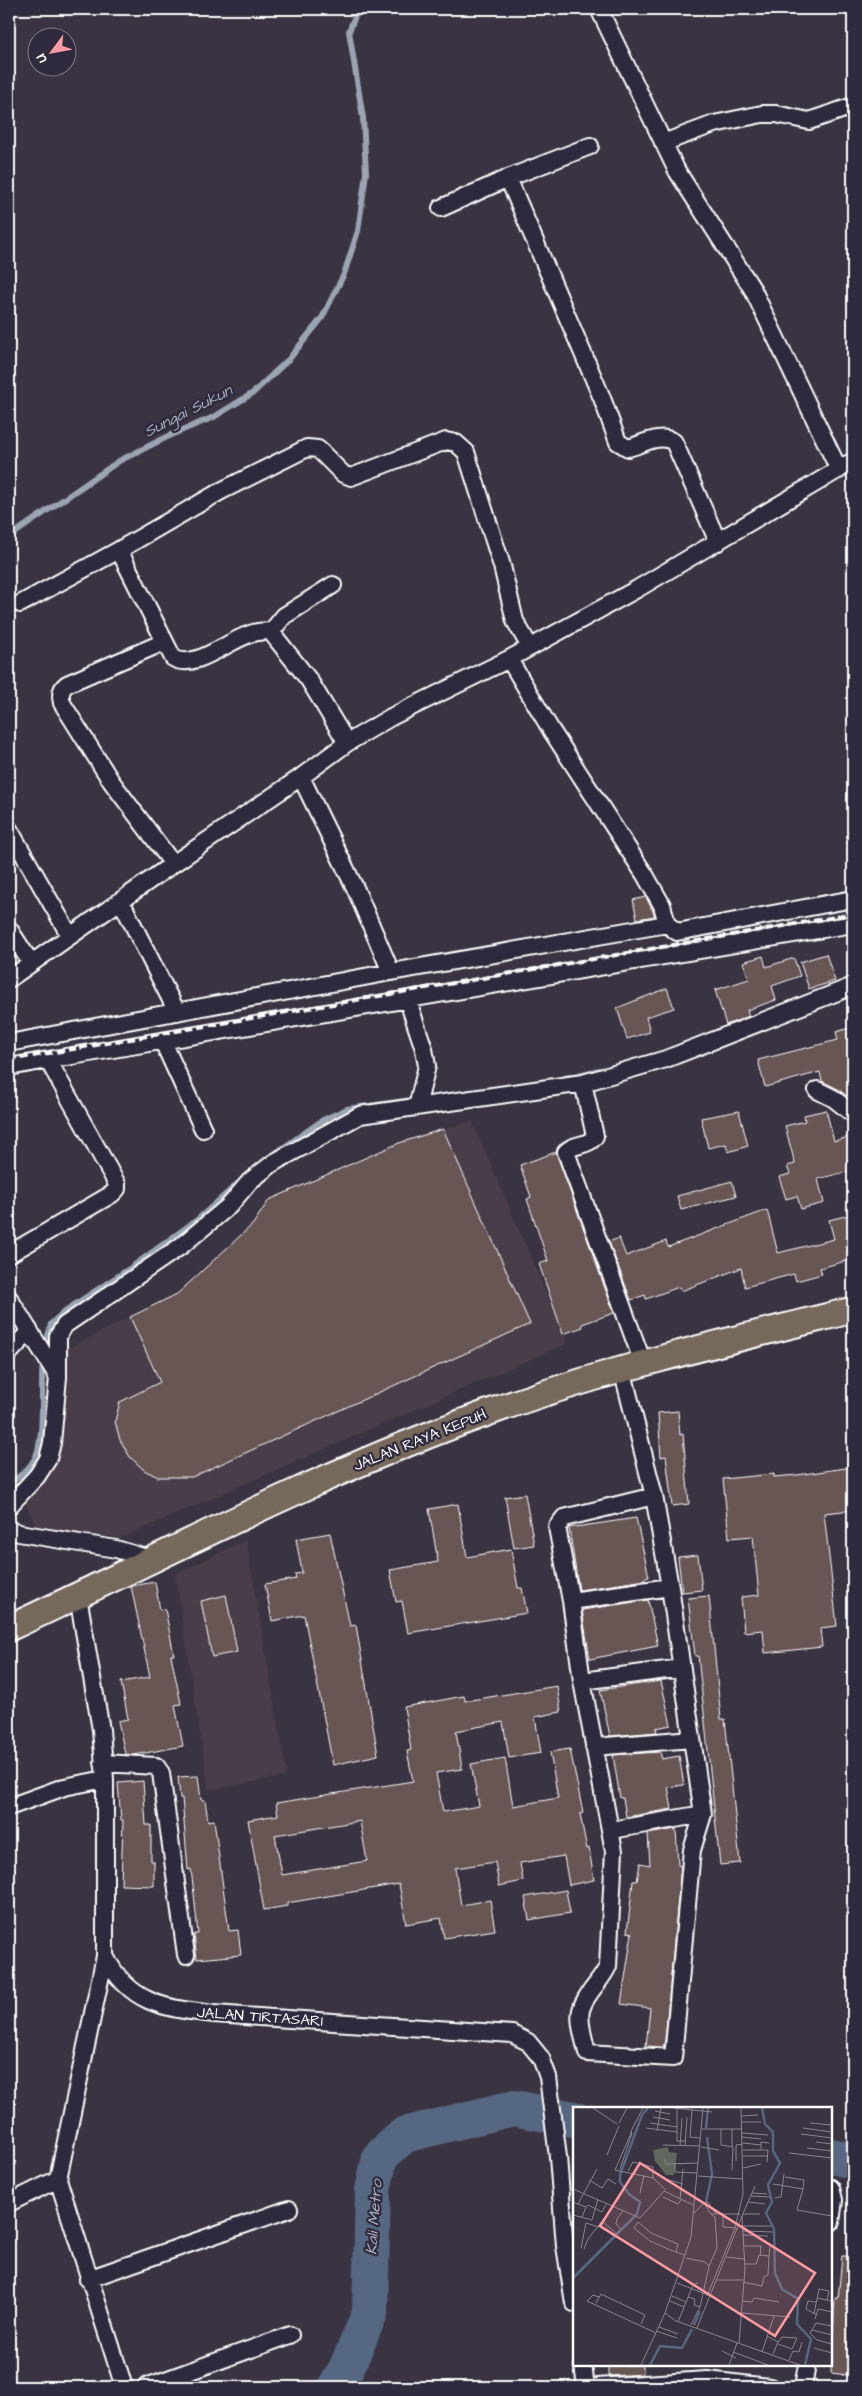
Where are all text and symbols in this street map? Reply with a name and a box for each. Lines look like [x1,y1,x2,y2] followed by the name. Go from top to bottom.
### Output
[28,28,78,78] north arrow
[31,50,52,67] text: U
[140,379,238,443] water label: Sungai Sukun
[350,1404,490,1476] street label: JALAN RAYA KEPUH
[196,2002,324,2032] street label: JALAN TIRTASARI
[573,2107,832,2366] inset map
[360,2178,388,2255] water label: Kali Metro

